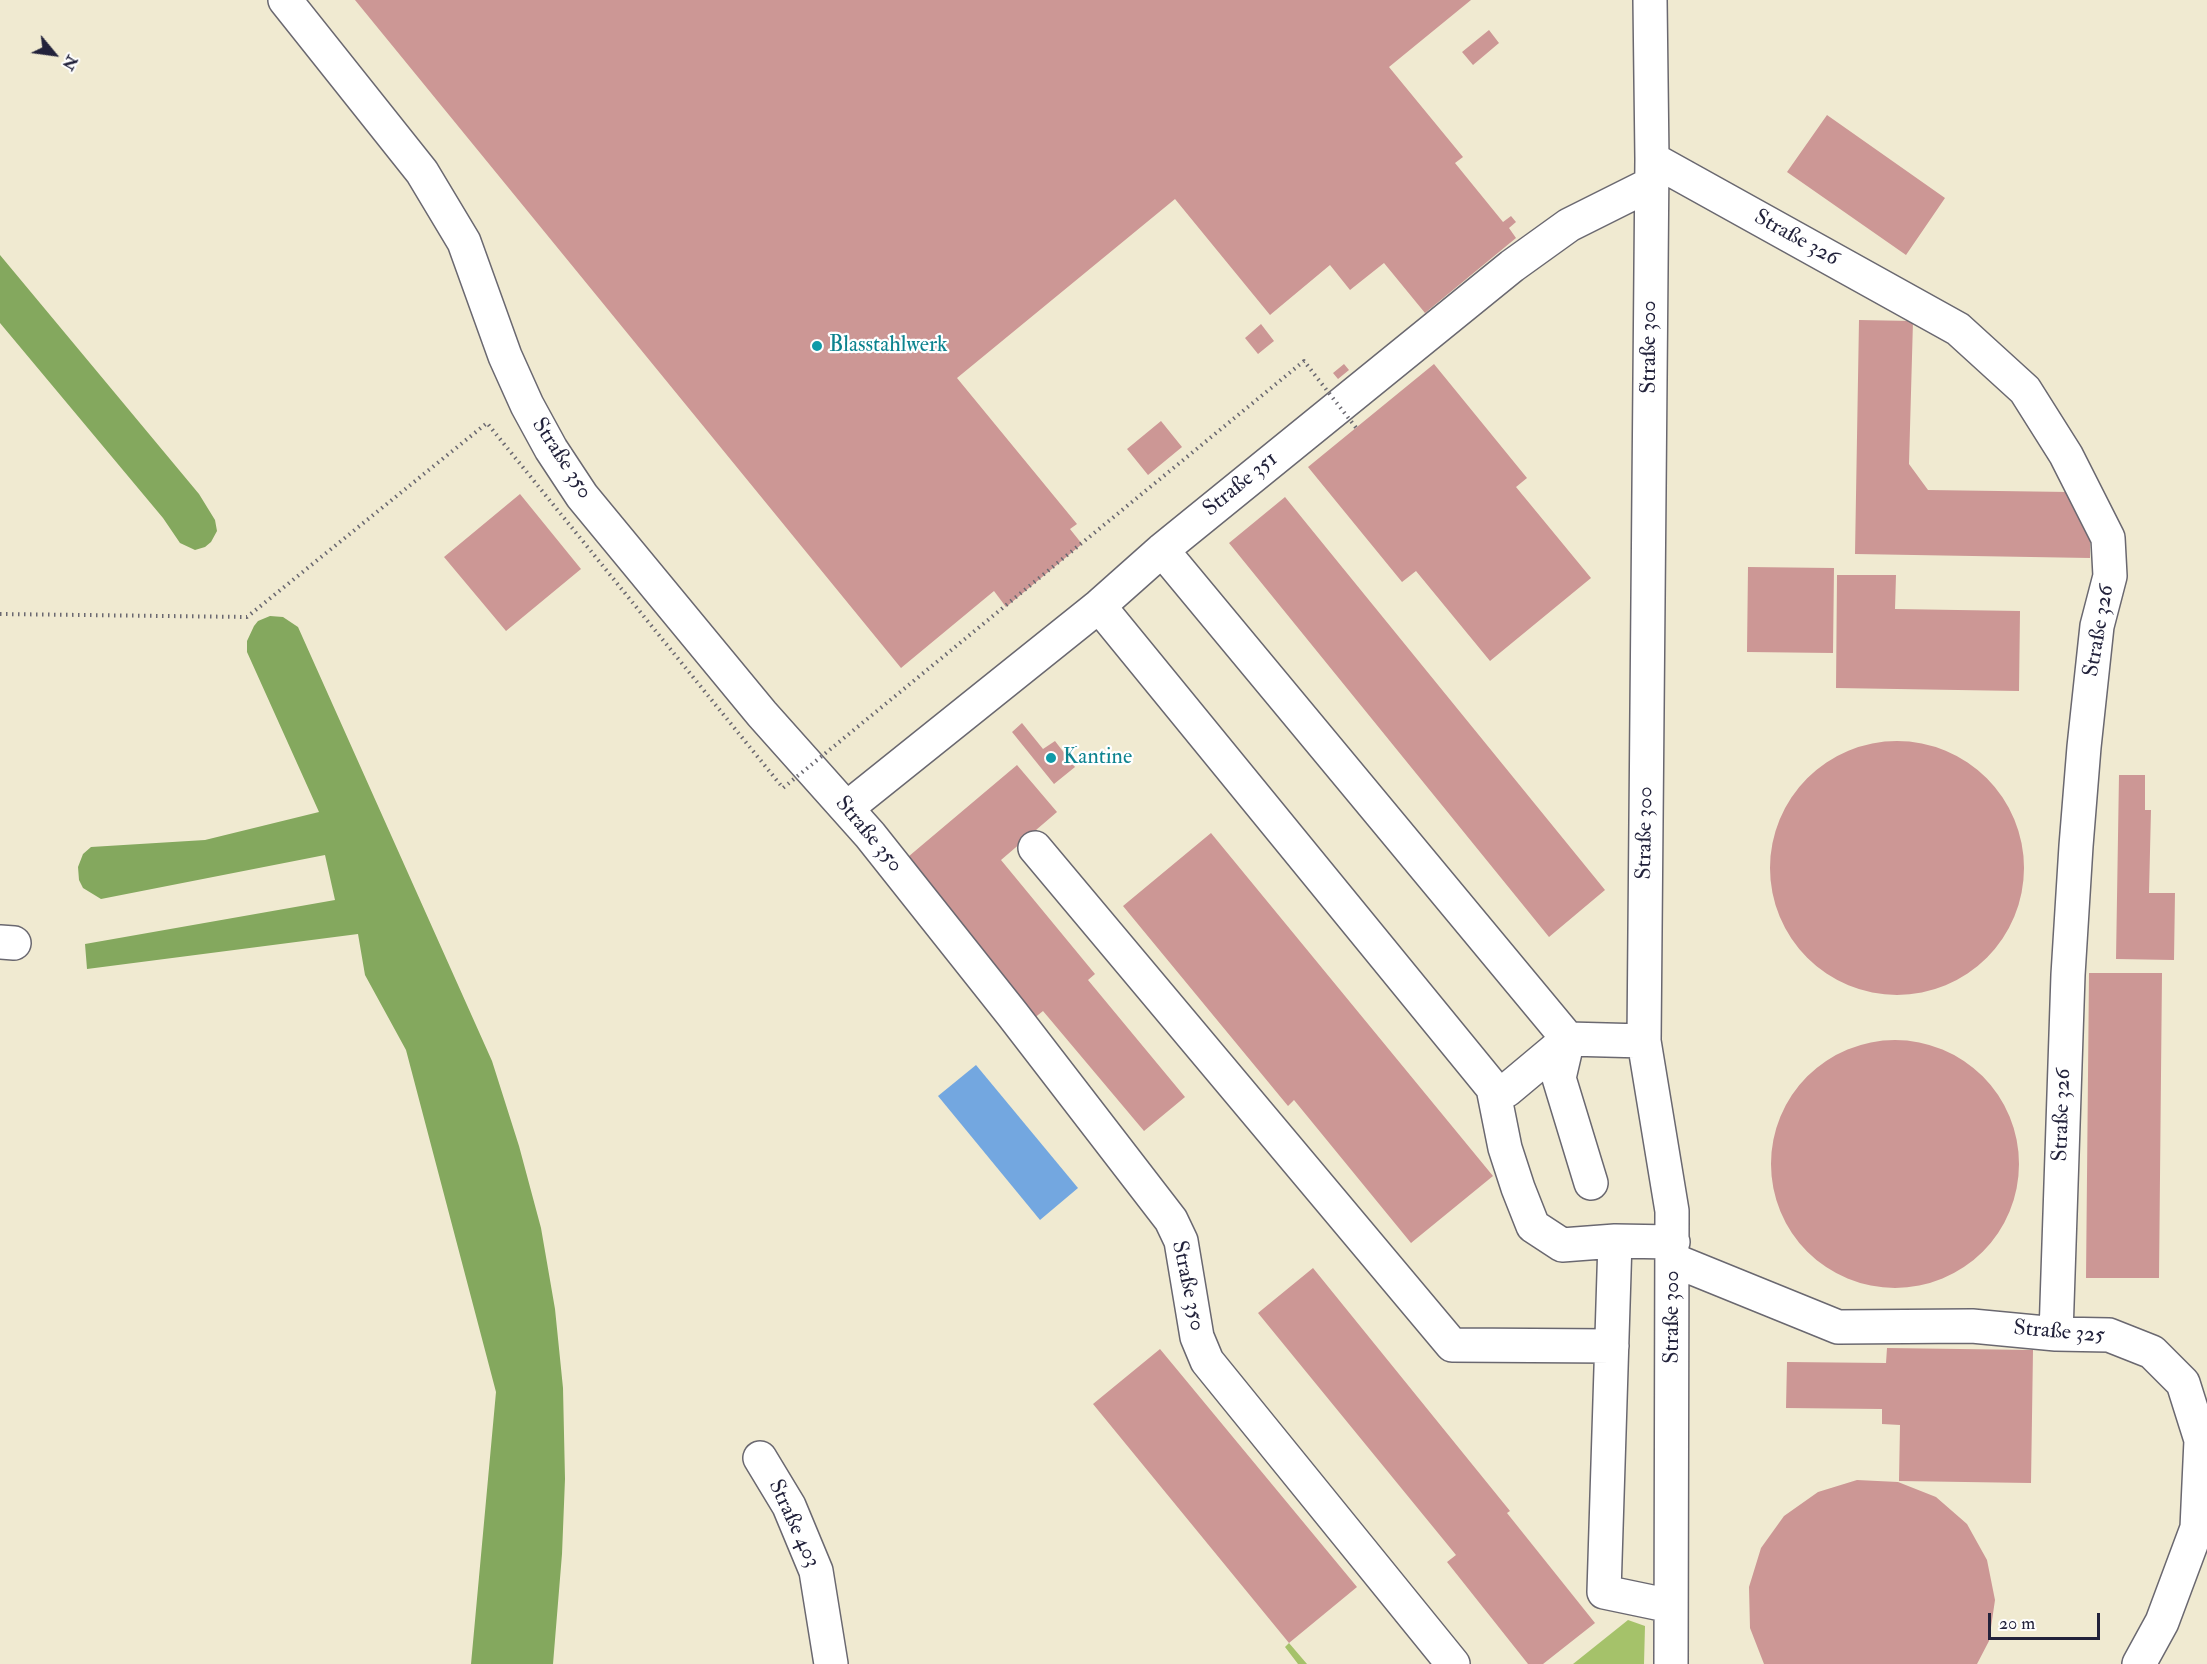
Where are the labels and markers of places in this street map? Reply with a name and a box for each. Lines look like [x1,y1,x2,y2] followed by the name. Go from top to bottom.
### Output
[829,333,948,359] place label: Blasstahlwerk
[810,339,824,353] marker: Blasstahlwerk
[1063,745,1132,771] place label: Kantine
[1044,751,1058,765] marker: Kantine

